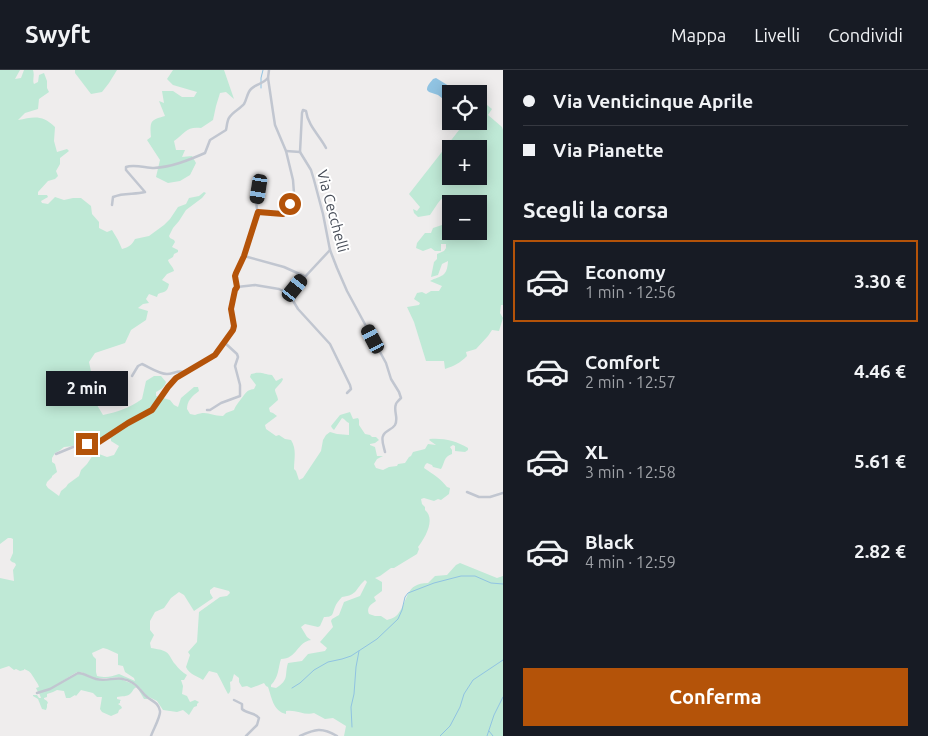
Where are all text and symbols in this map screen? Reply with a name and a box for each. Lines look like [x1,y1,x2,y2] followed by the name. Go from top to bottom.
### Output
[25,21,91,48] text: Swyft
[671,25,726,45] text: Mappa
[754,25,800,45] text: Livelli
[828,25,903,45] text: Condividi
[442,85,487,240] map controls
[442,85,487,130] button: locate
[553,90,753,112] text: Via Venticinque Aprile
[553,139,664,161] text: Via Pianette
[442,140,487,185] button: +
[314,168,352,254] street label: Via Cecchelli
[249,173,268,205] car
[279,193,301,215] route start
[442,195,487,240] button: −
[523,197,669,222] text: Scegli la corsa
[525,259,570,304] icon: car
[585,261,666,283] text: Economy
[854,270,906,292] text: 3.30 €
[279,272,310,304] car
[585,283,676,301] text: 1 min · 12:56
[359,322,386,356] car
[525,349,570,394] icon: car
[585,351,660,373] text: Comfort
[854,360,906,382] text: 4.46 €
[46,372,128,406] callout: 2 min
[585,373,676,391] text: 2 min · 12:57
[67,379,107,397] text: 2 min
[76,433,98,455] route end
[525,439,570,484] icon: car
[585,441,608,463] text: XL
[854,450,906,472] text: 5.61 €
[585,463,676,481] text: 3 min · 12:58
[525,529,570,574] icon: car
[585,531,634,553] text: Black
[854,540,906,562] text: 2.82 €
[585,553,676,571] text: 4 min · 12:59
[523,668,908,726] button: Conferma

